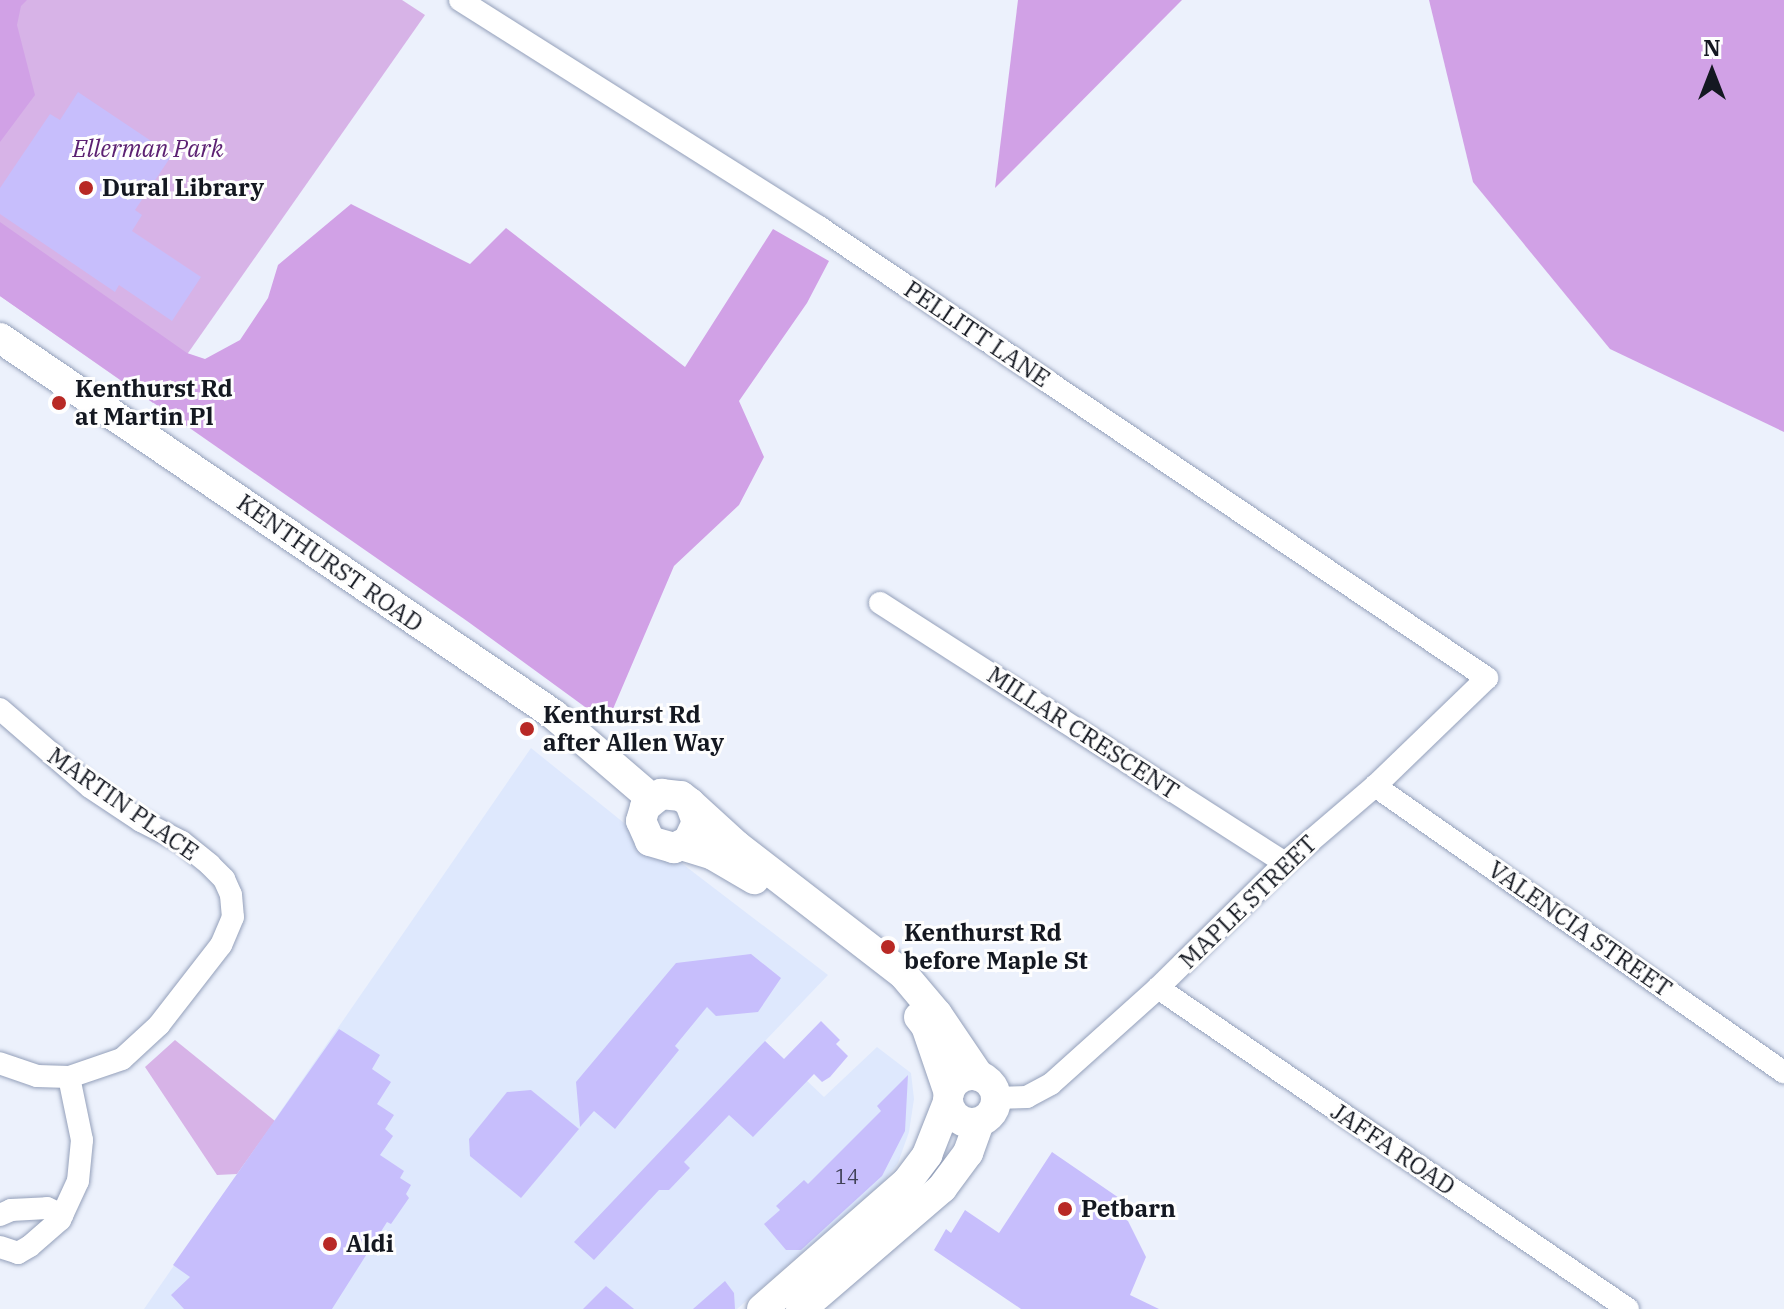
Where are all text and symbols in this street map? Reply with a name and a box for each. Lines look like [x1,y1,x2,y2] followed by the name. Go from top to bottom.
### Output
[1672,32,1752,112] north arrow
[1703,33,1721,62] text: N
[73,135,223,163] park label: Ellerman Park
[102,174,264,202] place label: Dural Library
[77,179,95,197] marker: Dural Library
[899,275,1055,393] street label: PELLITT LANE
[75,375,233,431] place label: Kenthurst Rd at Martin Pl
[50,394,68,412] marker: Kenthurst Rd at Martin Pl
[232,488,428,638] street label: KENTHURST ROAD
[982,660,1184,806] street label: MILLAR CRESCENT
[543,701,724,757] place label: Kenthurst Rd after Allen Way
[518,720,536,738] marker: Kenthurst Rd after Allen Way
[42,741,204,867] street label: MARTIN PLACE
[1173,829,1323,975] street label: MAPLE STREET
[1483,855,1677,1003] street label: VALENCIA STREET
[904,919,1088,975] place label: Kenthurst Rd before Maple St
[879,938,897,956] marker: Kenthurst Rd before Maple St
[1325,1097,1461,1201] street label: JAFFA ROAD
[835,1164,859,1188] house number: 14
[1081,1195,1176,1223] place label: Petbarn
[1056,1200,1074,1218] marker: Petbarn
[346,1230,394,1258] place label: Aldi
[321,1235,339,1253] marker: Aldi

